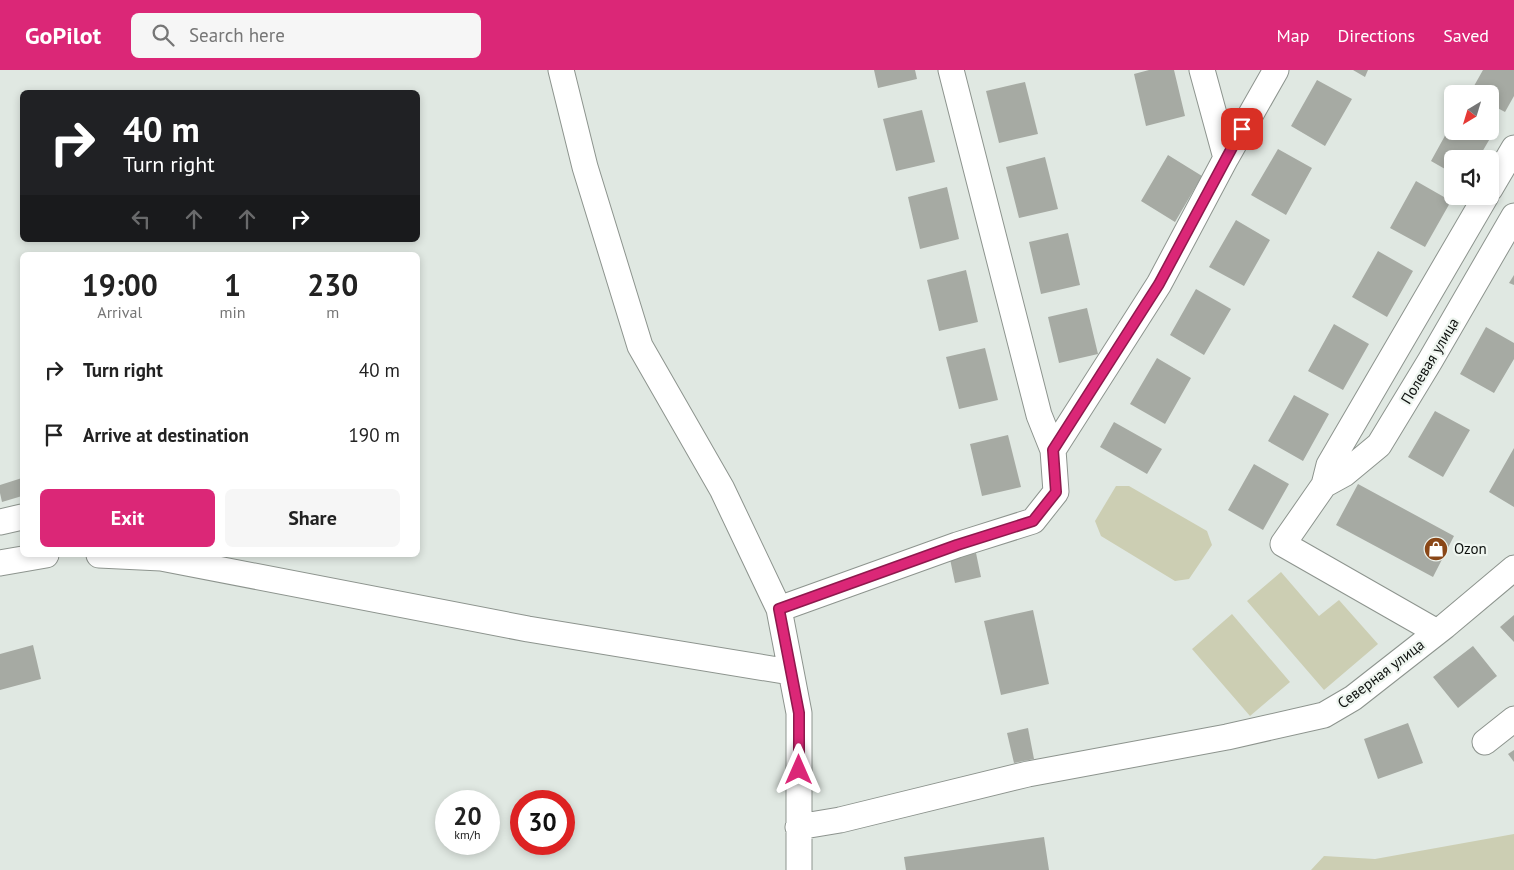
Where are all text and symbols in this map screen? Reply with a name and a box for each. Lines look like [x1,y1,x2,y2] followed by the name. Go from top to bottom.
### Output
[131,13,481,58] search box
[25,20,101,51] text: GoPilot
[149,21,177,49] icon: search
[189,23,285,47] text: Search here
[1277,24,1309,47] text: Map
[1337,24,1415,47] text: Directions
[1443,24,1489,47] text: Saved
[1444,85,1499,140] north arrow
[1444,85,1499,205] map controls
[123,106,200,152] text: 40 m
[1221,108,1263,150] pin
[40,110,105,175] icon: right
[1228,115,1256,143] icon: arrive
[123,150,215,178] text: Turn right
[1444,150,1499,205] button: sound
[127,205,155,233] icon: left
[180,205,208,233] icon: ahead
[233,205,261,233] icon: ahead
[286,205,314,233] icon: right
[82,265,158,304] text: 19:00
[224,265,241,304] text: 1
[307,265,358,304] text: 230
[97,302,142,322] text: Arrival
[220,302,246,322] text: min
[326,302,339,322] text: m
[1396,314,1463,407] street label: Полевая улица
[40,356,68,384] icon: right
[83,358,163,382] text: Turn right
[359,358,400,382] text: 40 m
[40,421,68,449] icon: arrive
[83,423,249,447] text: Arrive at destination
[348,423,400,447] text: 190 m
[40,489,215,547] button: Exit
[225,489,400,547] button: Share
[1423,536,1449,562] shop icon: Ozon
[1454,539,1487,558] place label: Ozon
[1334,635,1428,712] street label: Северная улица
[772,743,824,795] position arrow
[510,790,575,855] speed limit sign: 30
[453,800,482,832] text: 20
[454,827,481,842] text: km/h

